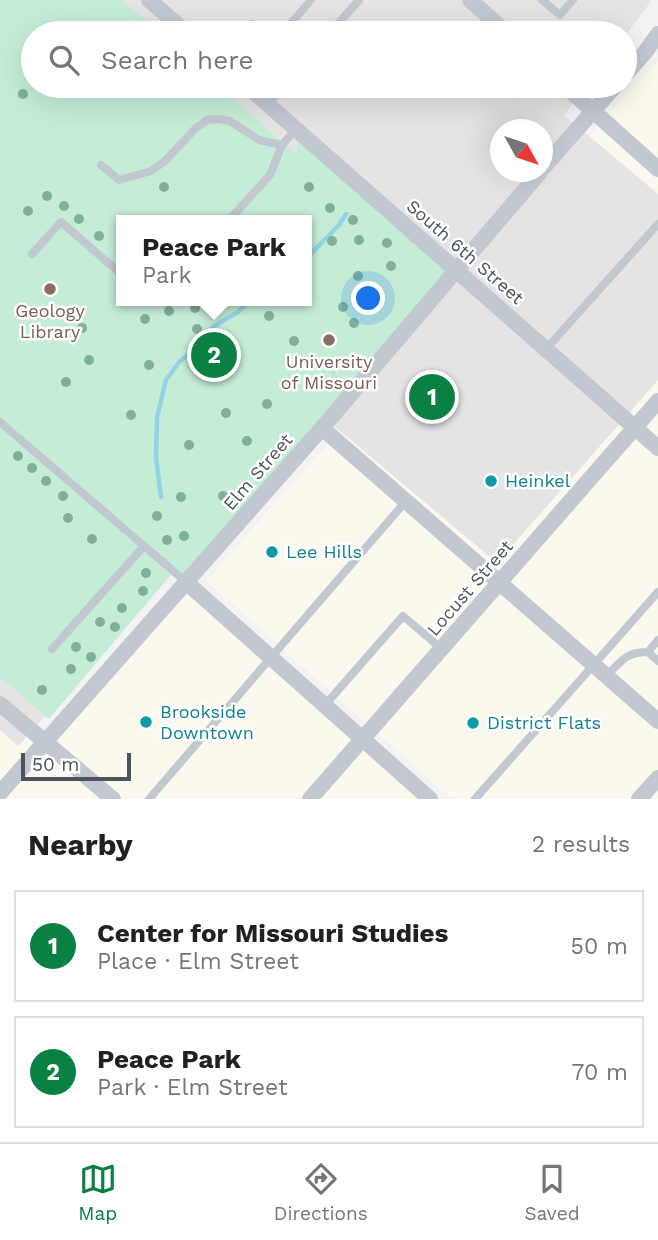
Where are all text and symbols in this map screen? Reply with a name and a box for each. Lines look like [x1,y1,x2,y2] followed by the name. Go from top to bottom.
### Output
[21,21,637,98] search box
[45,41,83,79] icon: search
[101,45,253,75] text: Search here
[490,119,553,182] north arrow
[403,195,528,308] street label: South 6th Street
[116,215,312,306] popup
[142,232,286,262] text: Peace Park
[142,262,191,289] text: Park
[42,281,58,297] marker: Geology Library
[351,281,385,315] your location
[15,300,85,342] place label: Geology Library
[191,329,237,381] pin: 2
[321,332,337,348] marker: University of Missouri
[281,351,377,393] place label: University of Missouri
[409,371,455,423] pin: 1
[219,429,297,514] street label: Elm Street
[505,470,571,491] place label: Heinkel
[483,473,499,489] marker: Heinkel
[422,535,517,640] street label: Locust Street
[286,541,362,562] place label: Lee Hills
[264,544,280,560] marker: Lee Hills
[160,701,254,743] place label: Brookside Downtown
[487,712,601,733] place label: District Flats
[138,714,154,730] marker: Brookside Downtown
[465,715,481,731] marker: District Flats
[21,750,131,782] scale bar
[32,753,79,776] text: 50 m
[28,827,133,862] text: Nearby
[532,831,630,858] text: 2 results
[97,918,448,948] text: Center for Missouri Studies
[48,933,58,960] text: 1
[571,933,628,960] text: 50 m
[97,948,299,975] text: Place · Elm Street
[97,1044,241,1074] text: Peace Park
[46,1059,60,1086] text: 2
[571,1059,628,1086] text: 70 m
[97,1074,288,1101] text: Park · Elm Street
[78,1160,117,1225] tab: Map
[274,1160,368,1225] tab: Directions
[524,1160,580,1225] tab: Saved

